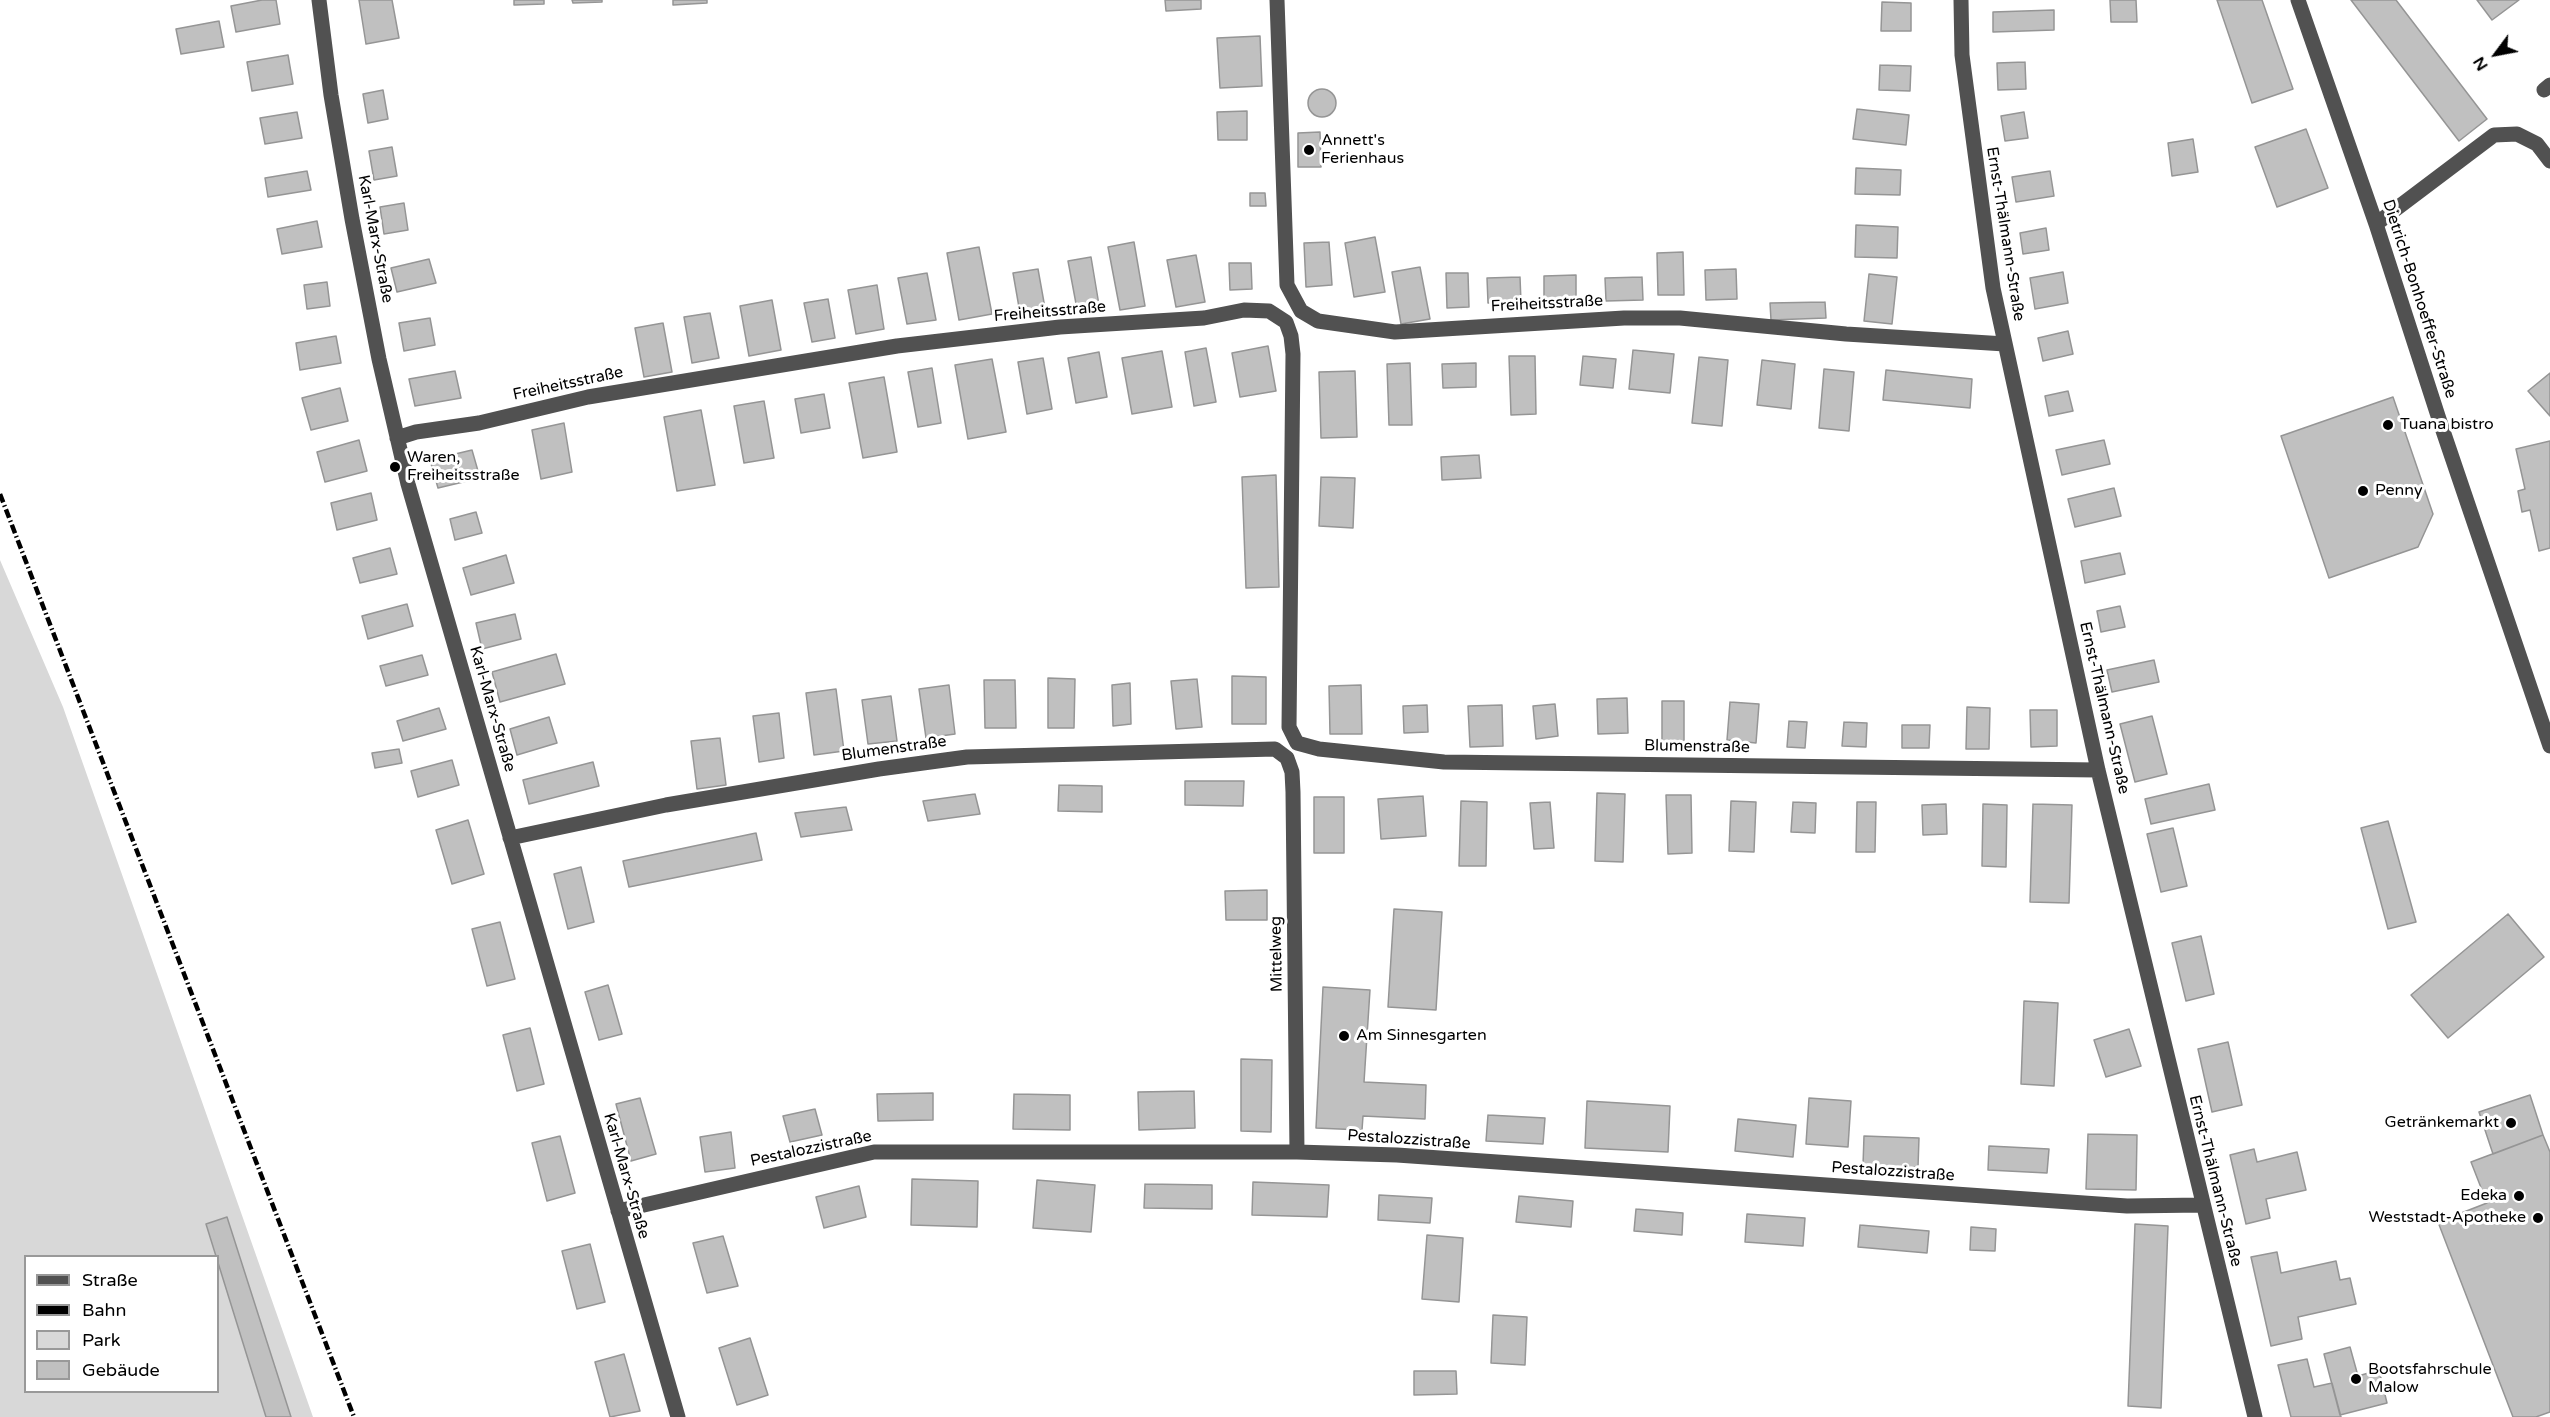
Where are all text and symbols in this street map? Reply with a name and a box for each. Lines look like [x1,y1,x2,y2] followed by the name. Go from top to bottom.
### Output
[2466,24,2526,84] north arrow
[2469,53,2493,74] text: N
[1321,131,1404,169] place label: Annett's Ferienhaus
[1302,143,1316,157] marker: Annett's Ferienhaus
[1982,145,2028,323] street label: Ernst-Thälmann-Straße
[353,173,397,305] street label: Karl-Marx-Straße
[2378,197,2460,401] street label: Dietrich-Bonhoeffer-Straße
[1490,291,1604,317] street label: Freiheitsstraße
[993,298,1107,326] street label: Freiheitsstraße
[511,363,625,405] street label: Freiheitsstraße
[2400,415,2494,435] place label: Tuana bistro
[2381,418,2395,432] marker: Tuana bistro
[407,448,519,486] place label: Waren, Freiheitsstraße
[388,460,402,474] marker: Waren, Freiheitsstraße
[2375,481,2423,501] place label: Penny
[2356,484,2370,498] marker: Penny
[2075,620,2133,796] street label: Ernst-Thälmann-Straße
[465,644,519,774] street label: Karl-Marx-Straße
[840,732,948,766] street label: Blumenstraße
[1644,736,1750,758] street label: Blumenstraße
[1267,916,1287,992] street label: Mittelweg
[1356,1026,1487,1046] place label: Am Sinnesgarten
[1337,1029,1351,1043] marker: Am Sinnesgarten
[2184,1093,2246,1269] street label: Ernst-Thälmann-Straße
[599,1111,653,1241] street label: Karl-Marx-Straße
[2385,1113,2499,1133] place label: Getränkemarkt
[2504,1116,2518,1130] marker: Getränkemarkt
[1347,1126,1471,1154] street label: Pestalozzistraße
[749,1127,873,1171] street label: Pestalozzistraße
[1831,1158,1955,1186] street label: Pestalozzistraße
[2460,1186,2507,1206] place label: Edeka
[2512,1189,2526,1203] marker: Edeka
[2368,1208,2526,1228] place label: Weststadt-Apotheke
[2531,1211,2545,1225] marker: Weststadt-Apotheke
[24,1255,219,1393] legend
[82,1269,138,1291] text: Straße
[82,1299,127,1321] text: Bahn
[82,1329,120,1351] text: Park
[82,1359,160,1381] text: Gebäude
[2368,1360,2492,1398] place label: Bootsfahrschule Malow
[2349,1372,2363,1386] marker: Bootsfahrschule Malow

